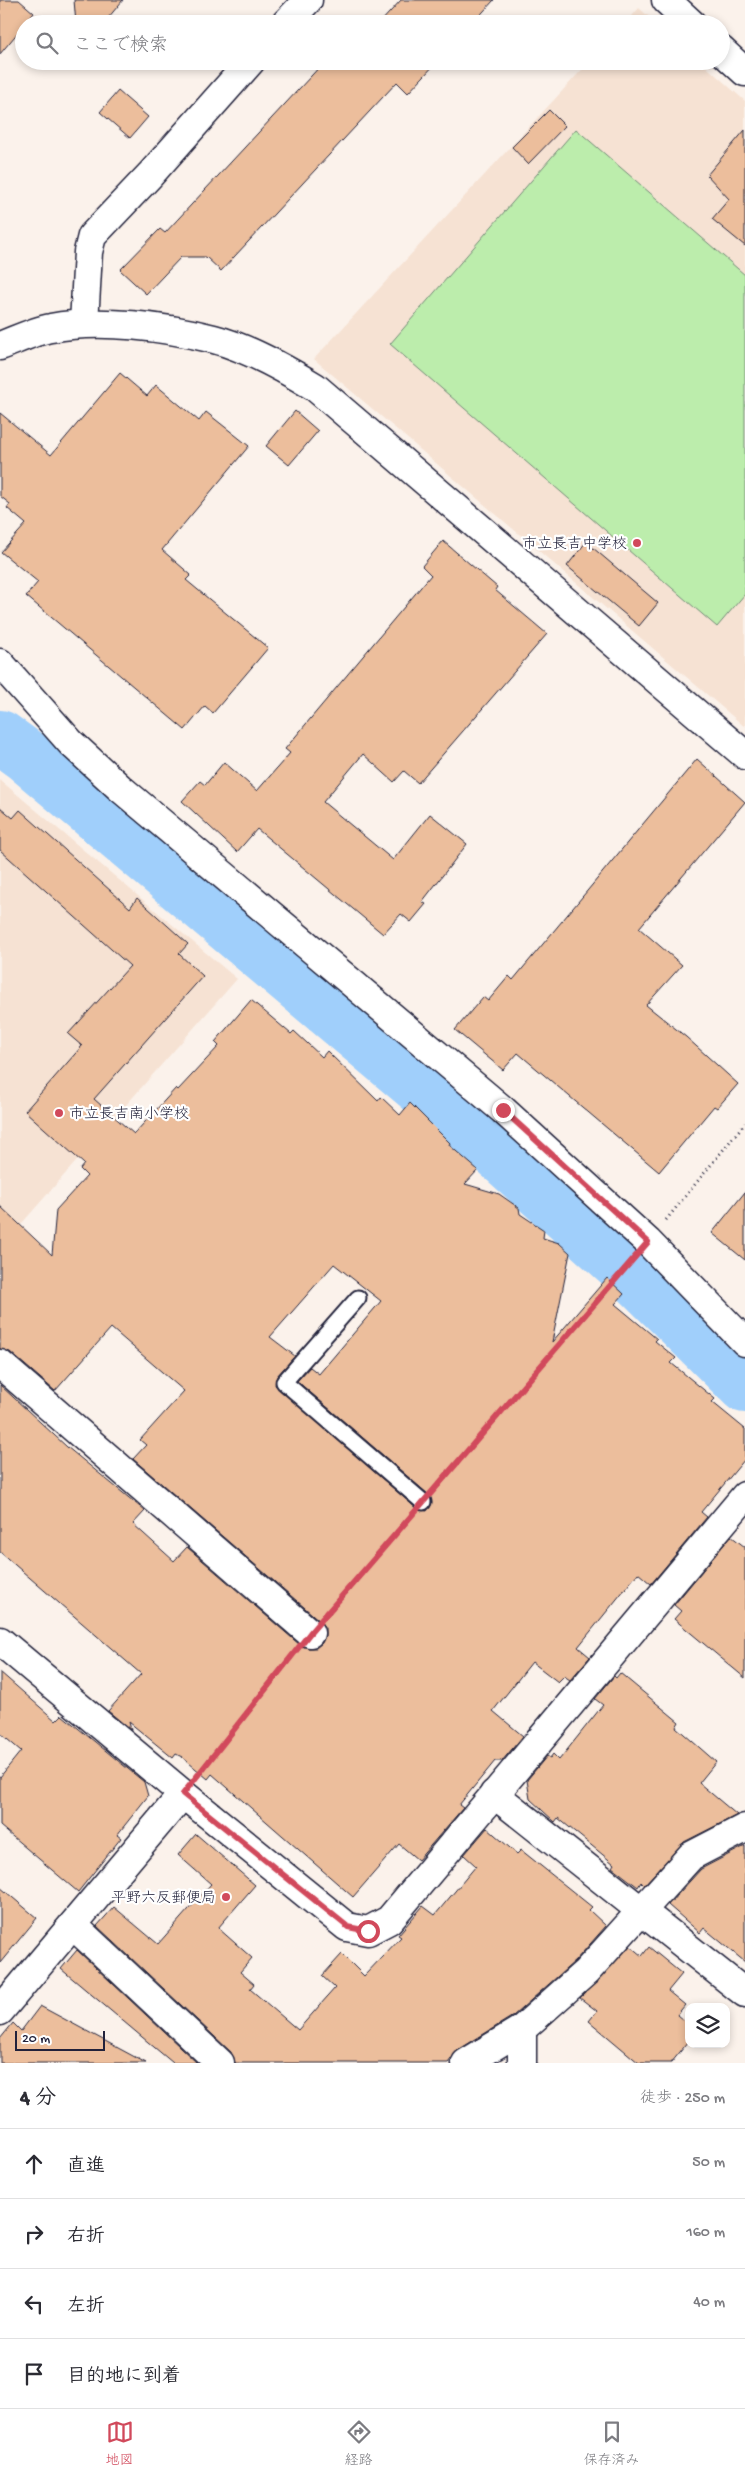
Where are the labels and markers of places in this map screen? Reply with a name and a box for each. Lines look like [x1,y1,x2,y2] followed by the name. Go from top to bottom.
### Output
[522,535,627,554] place label: 市立長吉中学校
[631,537,643,549] marker: 市立長吉中学校
[69,1105,189,1124] place label: 市立長吉南小学校
[53,1107,65,1119] marker: 市立長吉南小学校
[111,1890,216,1908] place label: 平野六反郵便局
[220,1891,232,1903] marker: 平野六反郵便局

